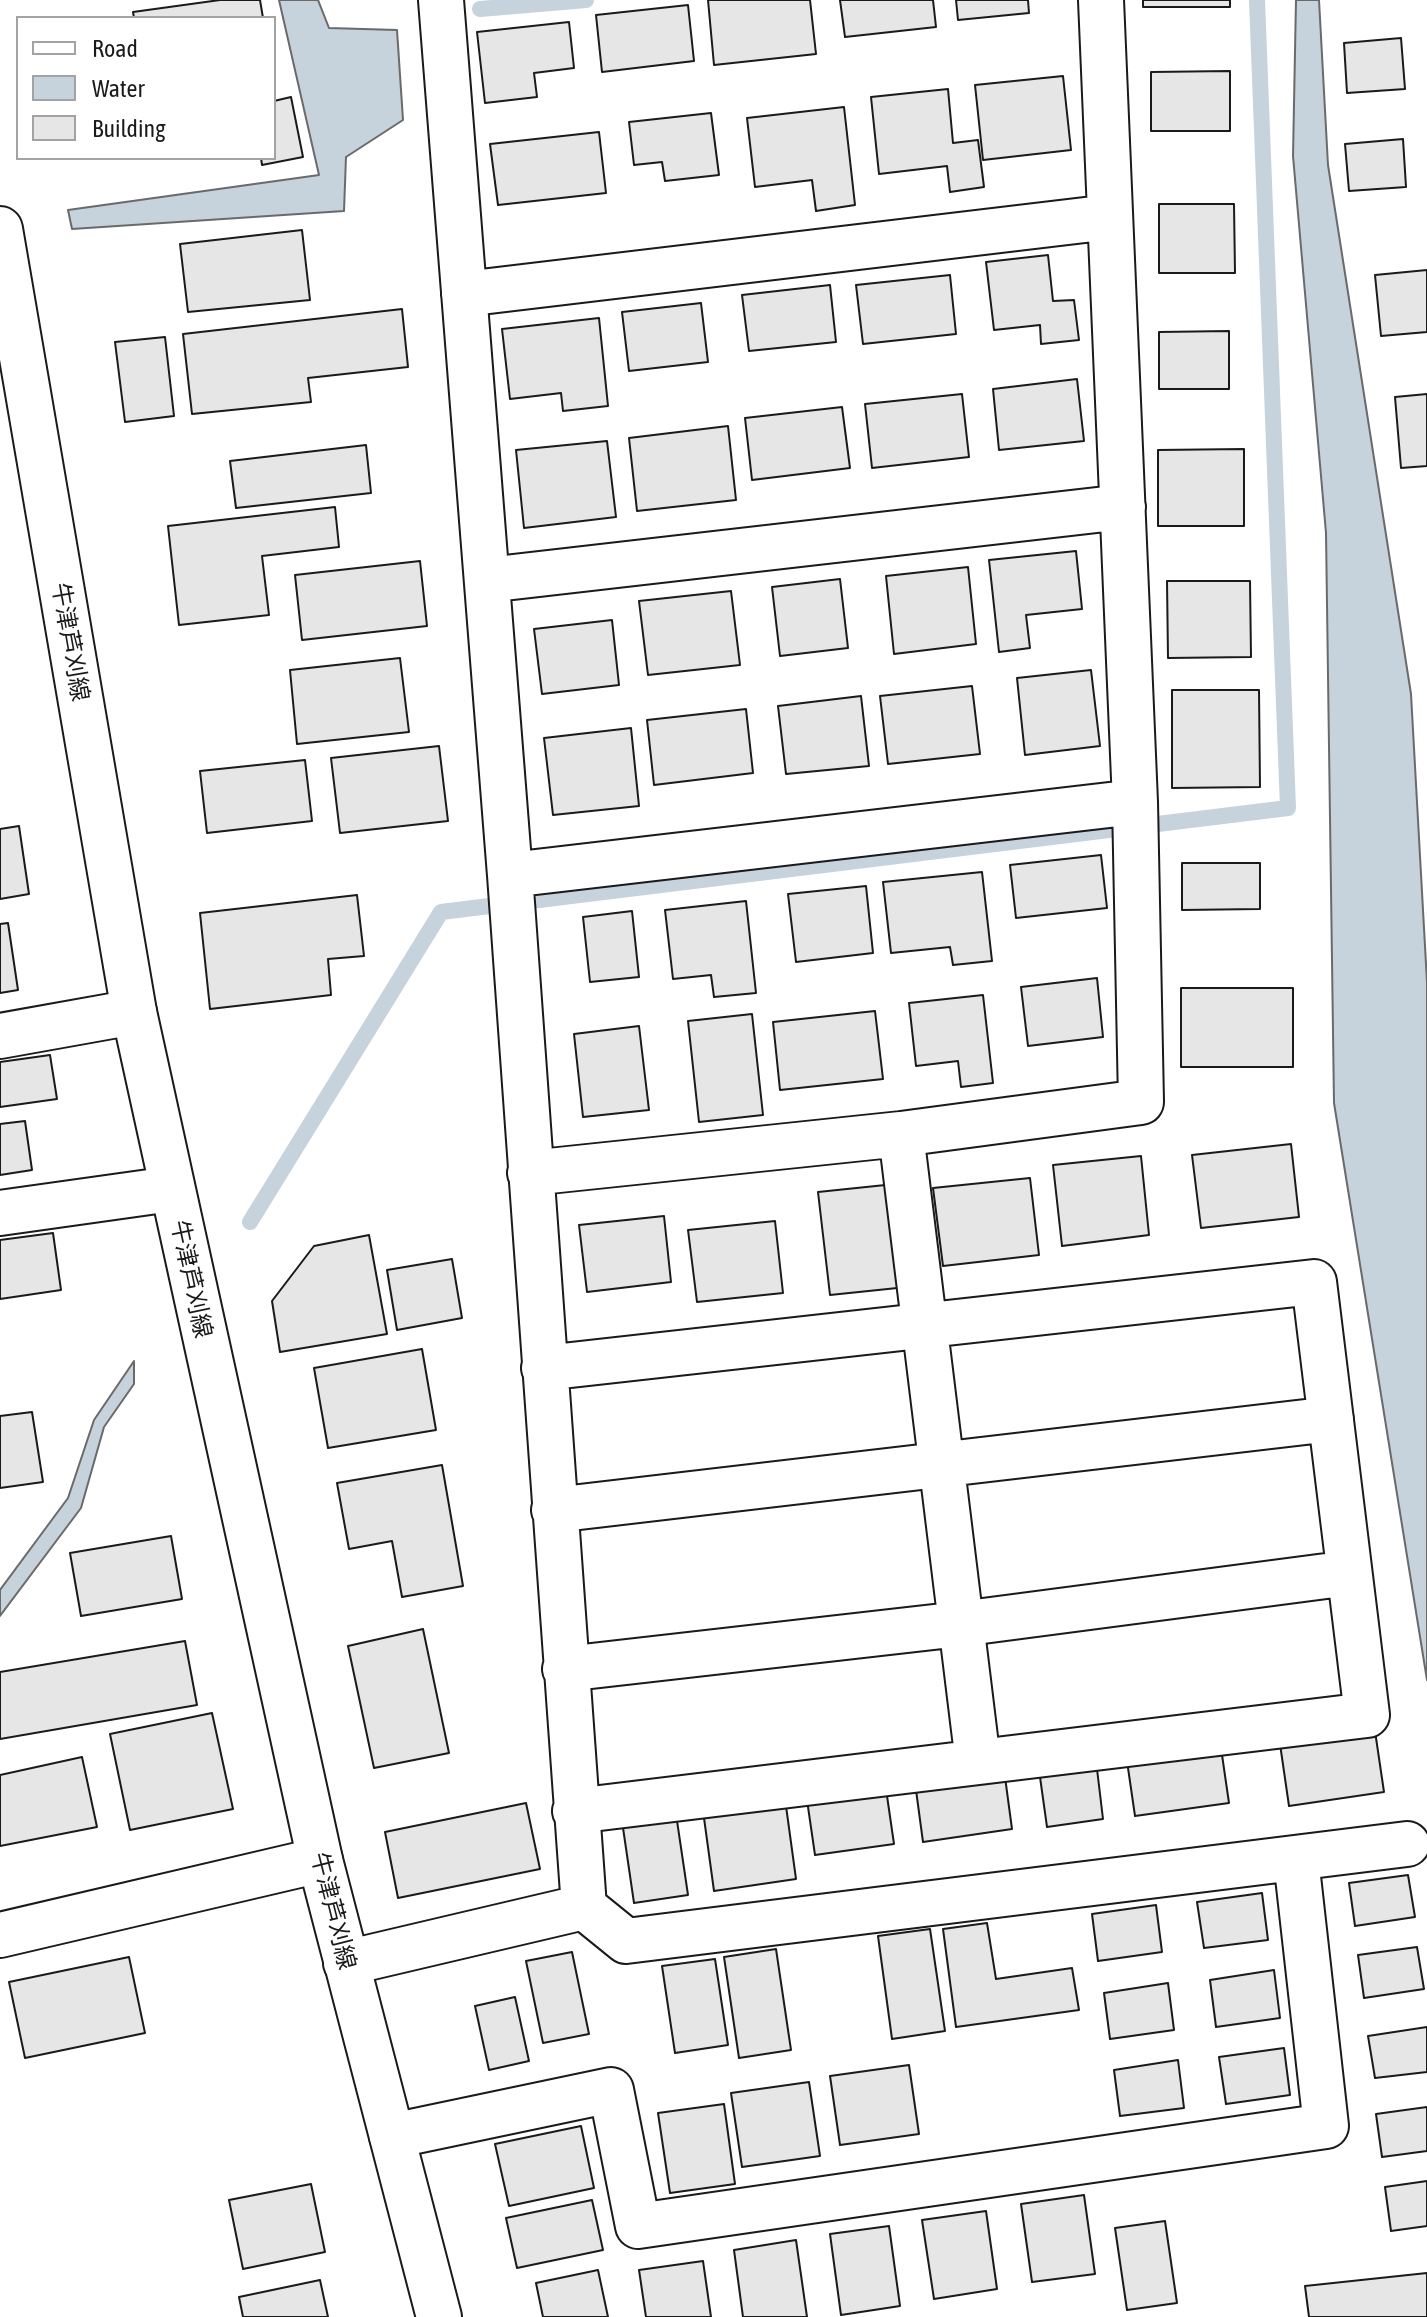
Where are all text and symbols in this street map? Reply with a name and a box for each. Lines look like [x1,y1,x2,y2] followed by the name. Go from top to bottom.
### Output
[16,16,276,160] legend
[92,35,138,62] text: Road
[92,75,145,102] text: Water
[92,115,165,142] text: Building
[45,580,95,704] street label: 牛津芦刈線
[164,1217,218,1341] street label: 牛津芦刈線
[305,1849,361,1973] street label: 牛津芦刈線

